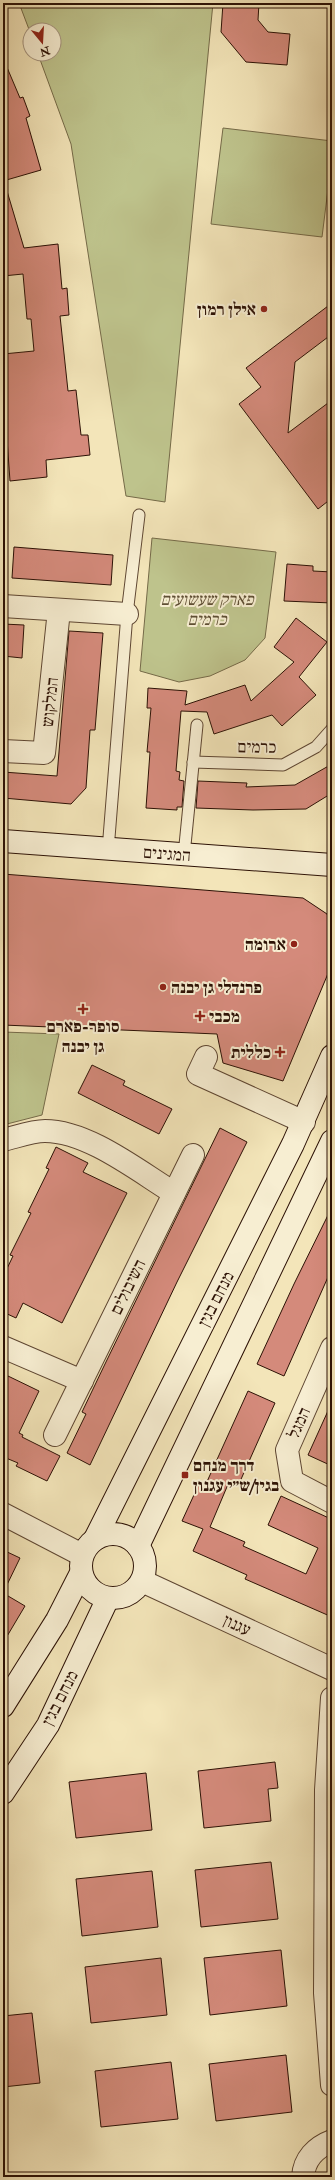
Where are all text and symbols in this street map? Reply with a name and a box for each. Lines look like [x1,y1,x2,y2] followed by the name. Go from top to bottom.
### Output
[22,22,62,62] north arrow
[37,43,53,59] text: N
[197,299,256,320] place label: אילן רמון
[259,304,269,314] marker: אילן רמון
[160,589,255,630] park label: פארק שעשועים כרמים
[37,676,63,728] street label: המלקוש
[237,736,277,758] street label: כרמים
[142,842,192,866] street label: המגינים
[245,934,286,955] place label: ארומה
[289,939,299,949] marker: ארומה
[171,977,262,998] place label: פרנדלי גן יבנה
[158,982,168,992] marker: פרנדלי גן יבנה
[78,1004,88,1014] marker: סופר-פארם גן יבנה
[209,1006,240,1027] place label: מכבי
[194,1010,206,1022] marker: מכבי
[46,1016,120,1057] place label: סופר-פארם גן יבנה
[231,1042,271,1063] place label: כללית
[274,1046,286,1058] marker: כללית
[106,1256,150,1318] street label: השיבולים
[193,1268,239,1330] street label: מנחם בגין
[283,1404,315,1442] street label: המגל
[193,1455,279,1496] place label: דרך מנחם בגין/ש״י עגנון
[180,1470,190,1480] marker: דרך מנחם בגין/ש״י עגנון
[220,1610,254,1640] street label: עגנון
[37,1667,83,1729] street label: מנחם בגין

